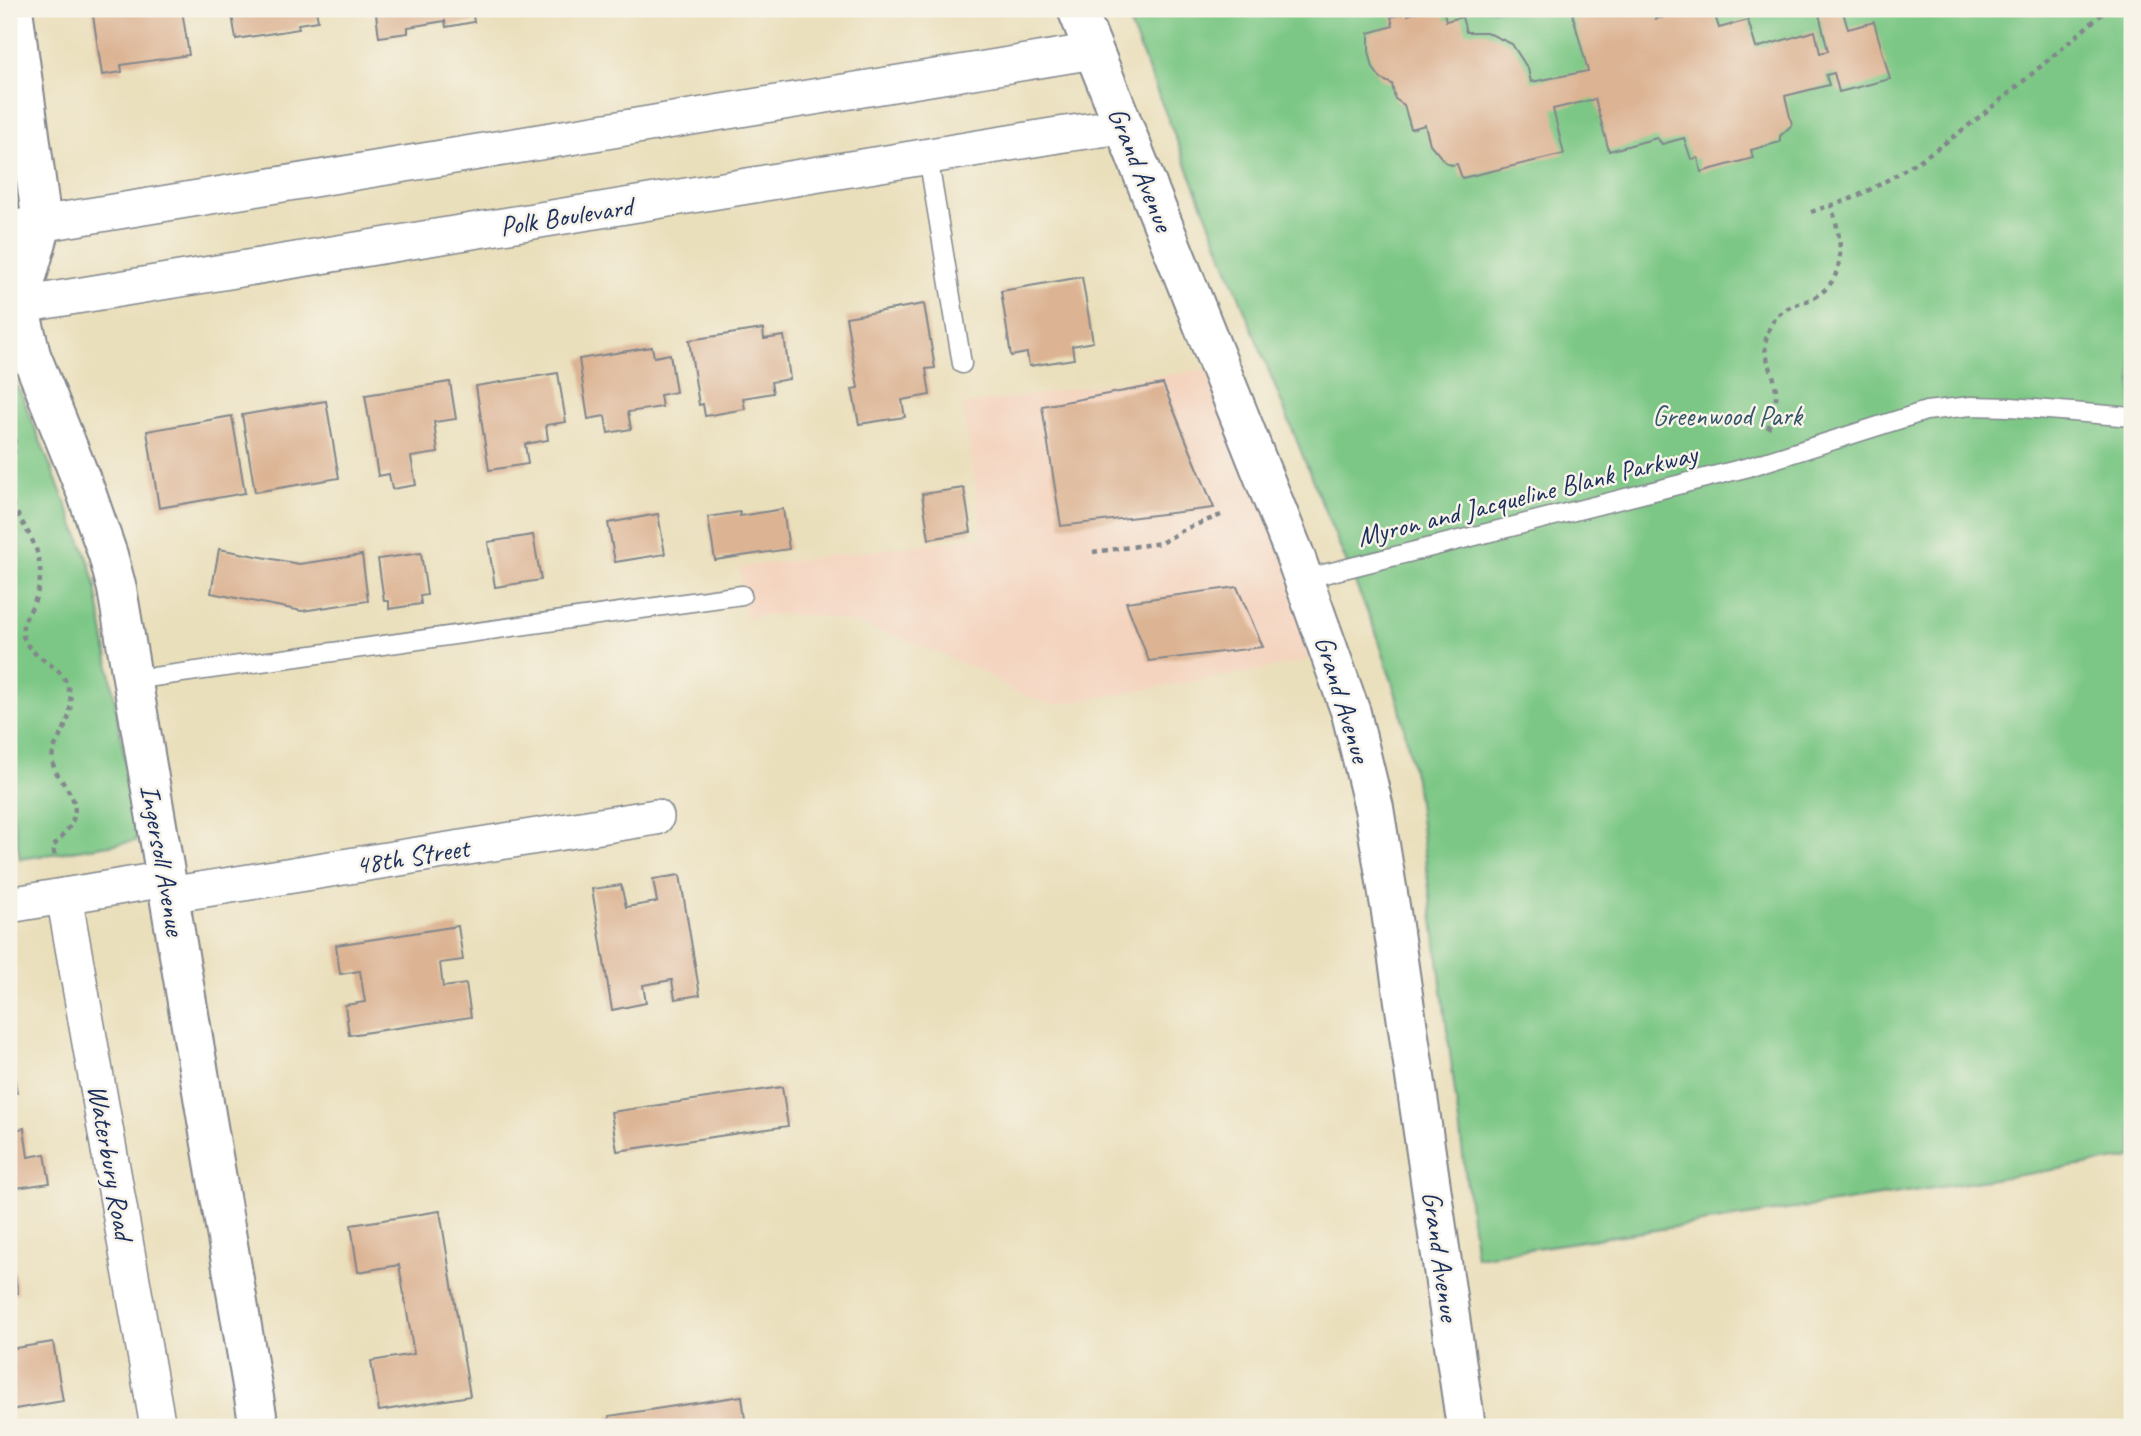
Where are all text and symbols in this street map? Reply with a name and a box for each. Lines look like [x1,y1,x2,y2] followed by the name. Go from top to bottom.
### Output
[1100,102,1182,238] street label: Grand Avenue
[497,188,639,244] street label: Polk Boulevard
[1652,398,1804,433] park label: Greenwood Park
[1354,435,1703,554] street label: Myron and Jacqueline Blank Parkway
[1307,631,1379,768] street label: Grand Avenue
[133,782,194,940] street label: Ingersoll Avenue
[353,829,474,882] street label: 48th Street
[80,1082,143,1246] street label: Waterbury Road
[1415,1189,1468,1325] street label: Grand Avenue

